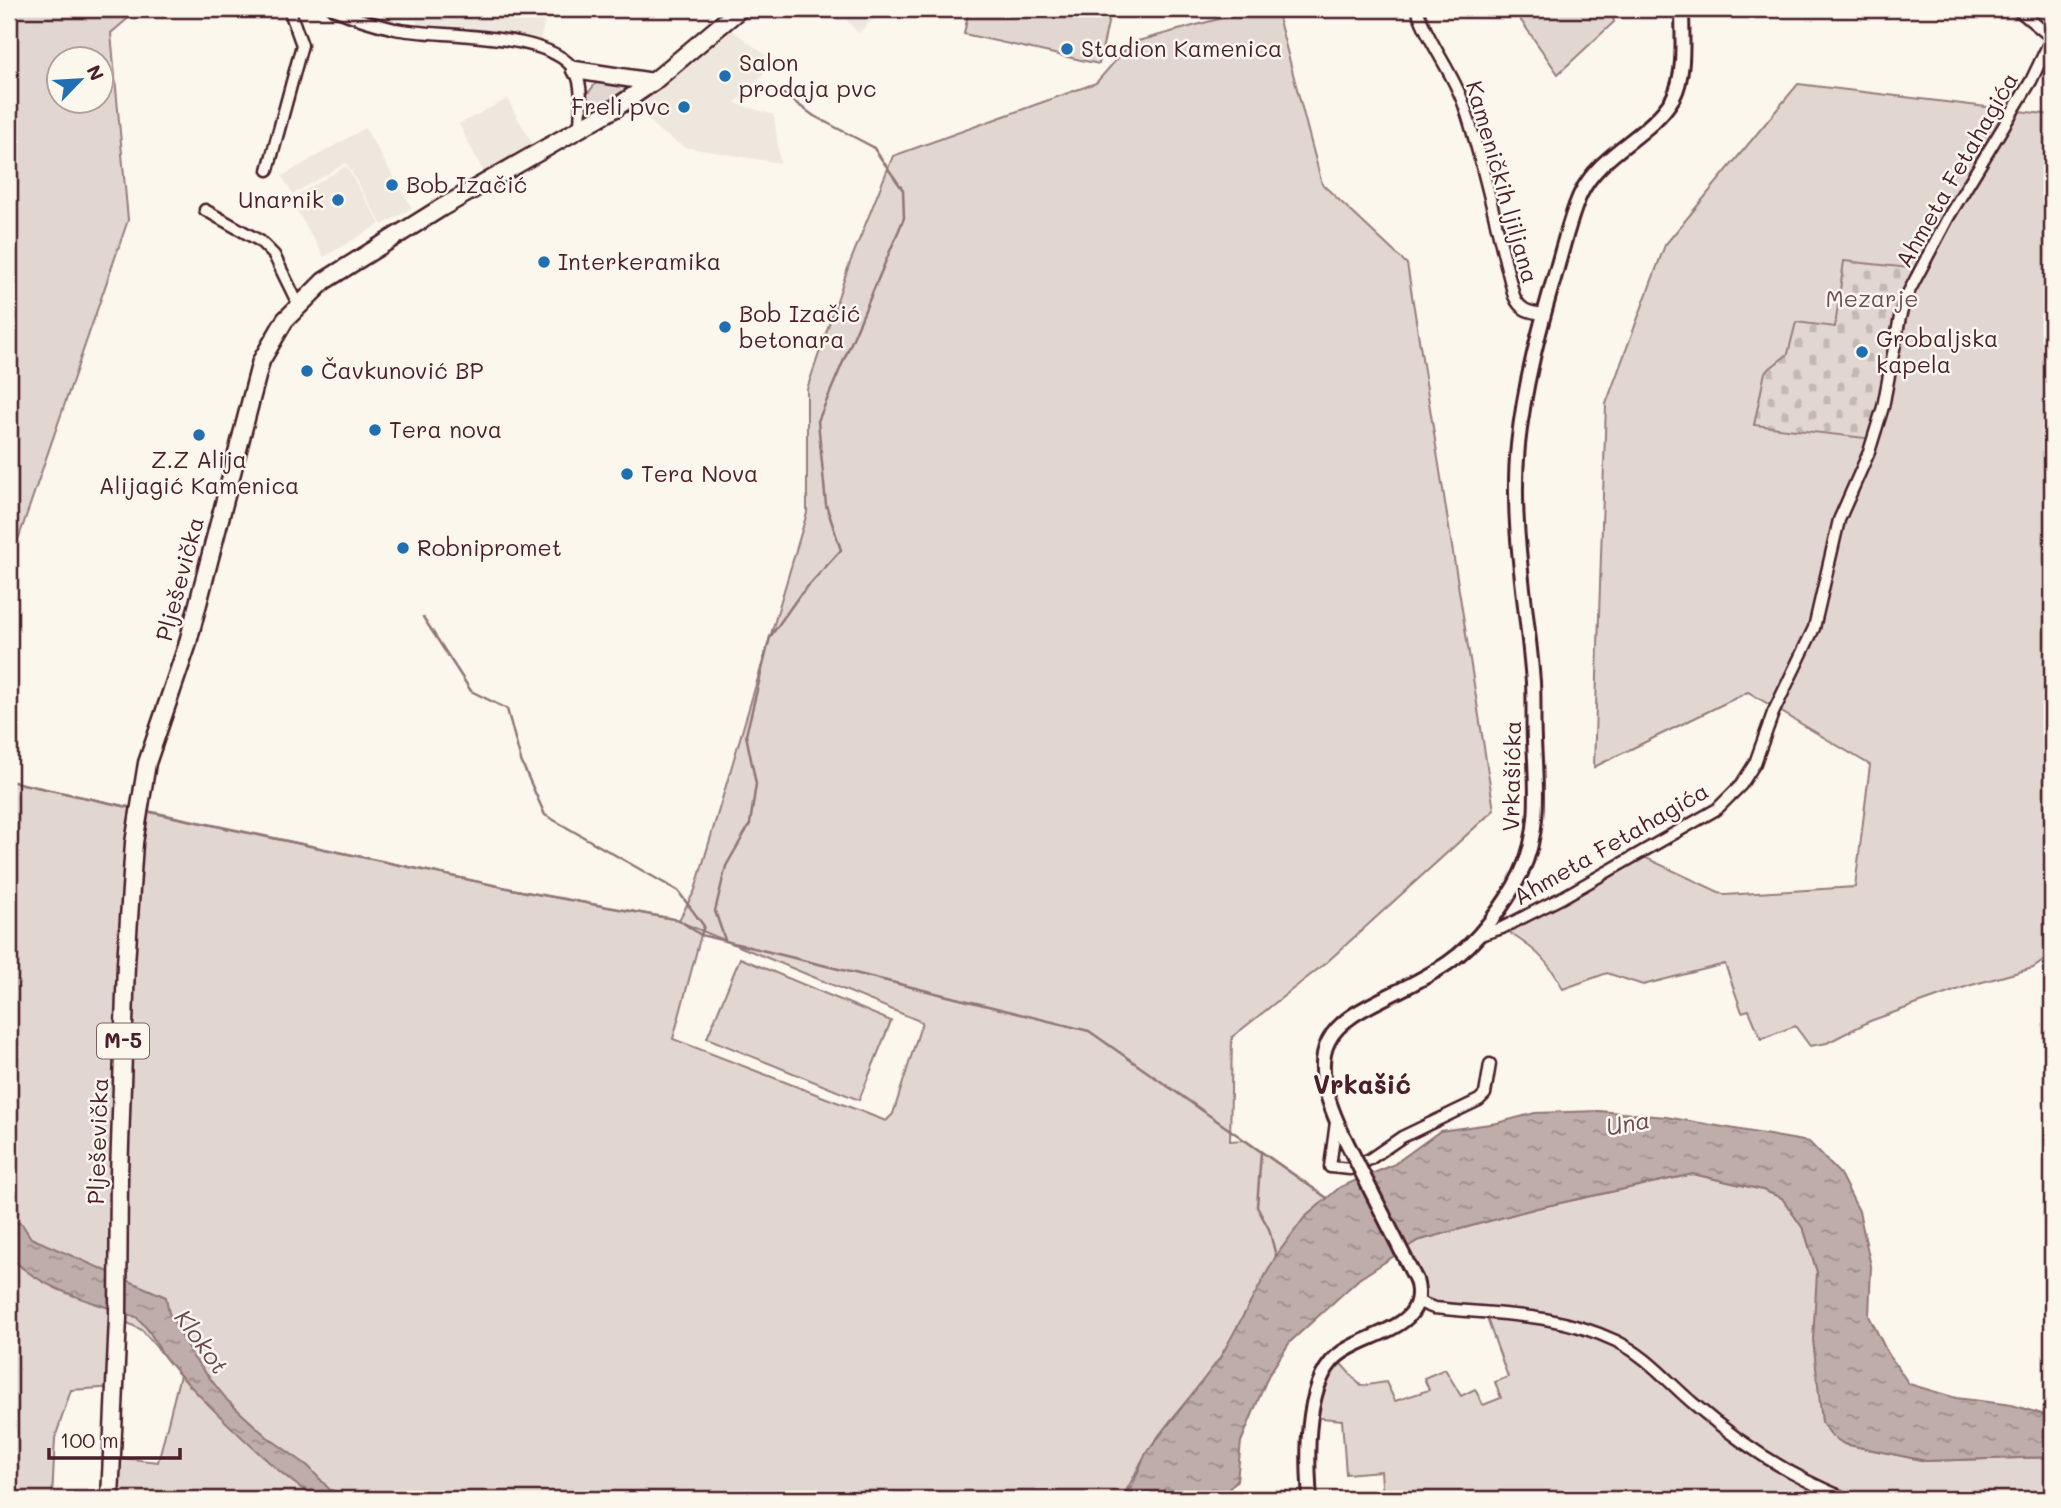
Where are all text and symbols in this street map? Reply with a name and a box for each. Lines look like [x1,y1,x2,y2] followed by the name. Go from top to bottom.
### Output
[1081,33,1282,63] place label: Stadion Kamenica
[1059,41,1075,57] marker: Stadion Kamenica
[46,46,116,116] north arrow
[739,47,877,103] place label: Salon prodaja pvc
[81,61,110,84] text: N
[1888,67,2024,272] street label: Ahmeta Fetahagića
[717,68,733,84] marker: Salon prodaja pvc
[1460,77,1546,286] street label: Kameničkih ljiljana
[571,91,670,121] place label: Freli pvc
[676,99,692,115] marker: Freli pvc
[406,169,527,199] place label: Bob Izačić
[384,177,400,193] marker: Bob Izačić
[238,184,324,214] place label: Unarnik
[330,192,346,208] marker: Unarnik
[558,246,721,276] place label: Interkeramika
[536,254,552,270] marker: Interkeramika
[1825,283,1919,313] park label: Mezarje
[739,298,860,354] place label: Bob Izačić betonara
[717,319,733,335] marker: Bob Izačić betonara
[1876,323,1998,379] place label: Grobaljska kapela
[1854,344,1870,360] marker: Grobaljska kapela
[321,355,484,385] place label: Čavkunović BP
[299,363,315,379] marker: Čavkunović BP
[389,414,502,444] place label: Tera nova
[367,422,383,438] marker: Tera nova
[191,427,207,443] marker: Z.Z Alija Alijagić Kamenica
[99,444,299,500] place label: Z.Z Alija Alijagić Kamenica
[641,458,758,488] place label: Tera Nova
[619,466,635,482] marker: Tera Nova
[148,514,210,644] street label: Plješevička
[417,532,562,562] place label: Robnipromet
[395,540,411,556] marker: Robnipromet
[1495,720,1527,832] street label: Vrkašićka
[1508,775,1713,911] street label: Ahmeta Fetahagića
[97,1024,149,1058] road number: M-5
[1313,1067,1411,1101] district label: Vrkašić
[80,1077,114,1205] street label: Plješevička
[1603,1103,1652,1142] water label: Una
[168,1303,236,1380] water label: Klokot
[49,1417,180,1461] scale bar
[60,1426,119,1453] text: 100 m

